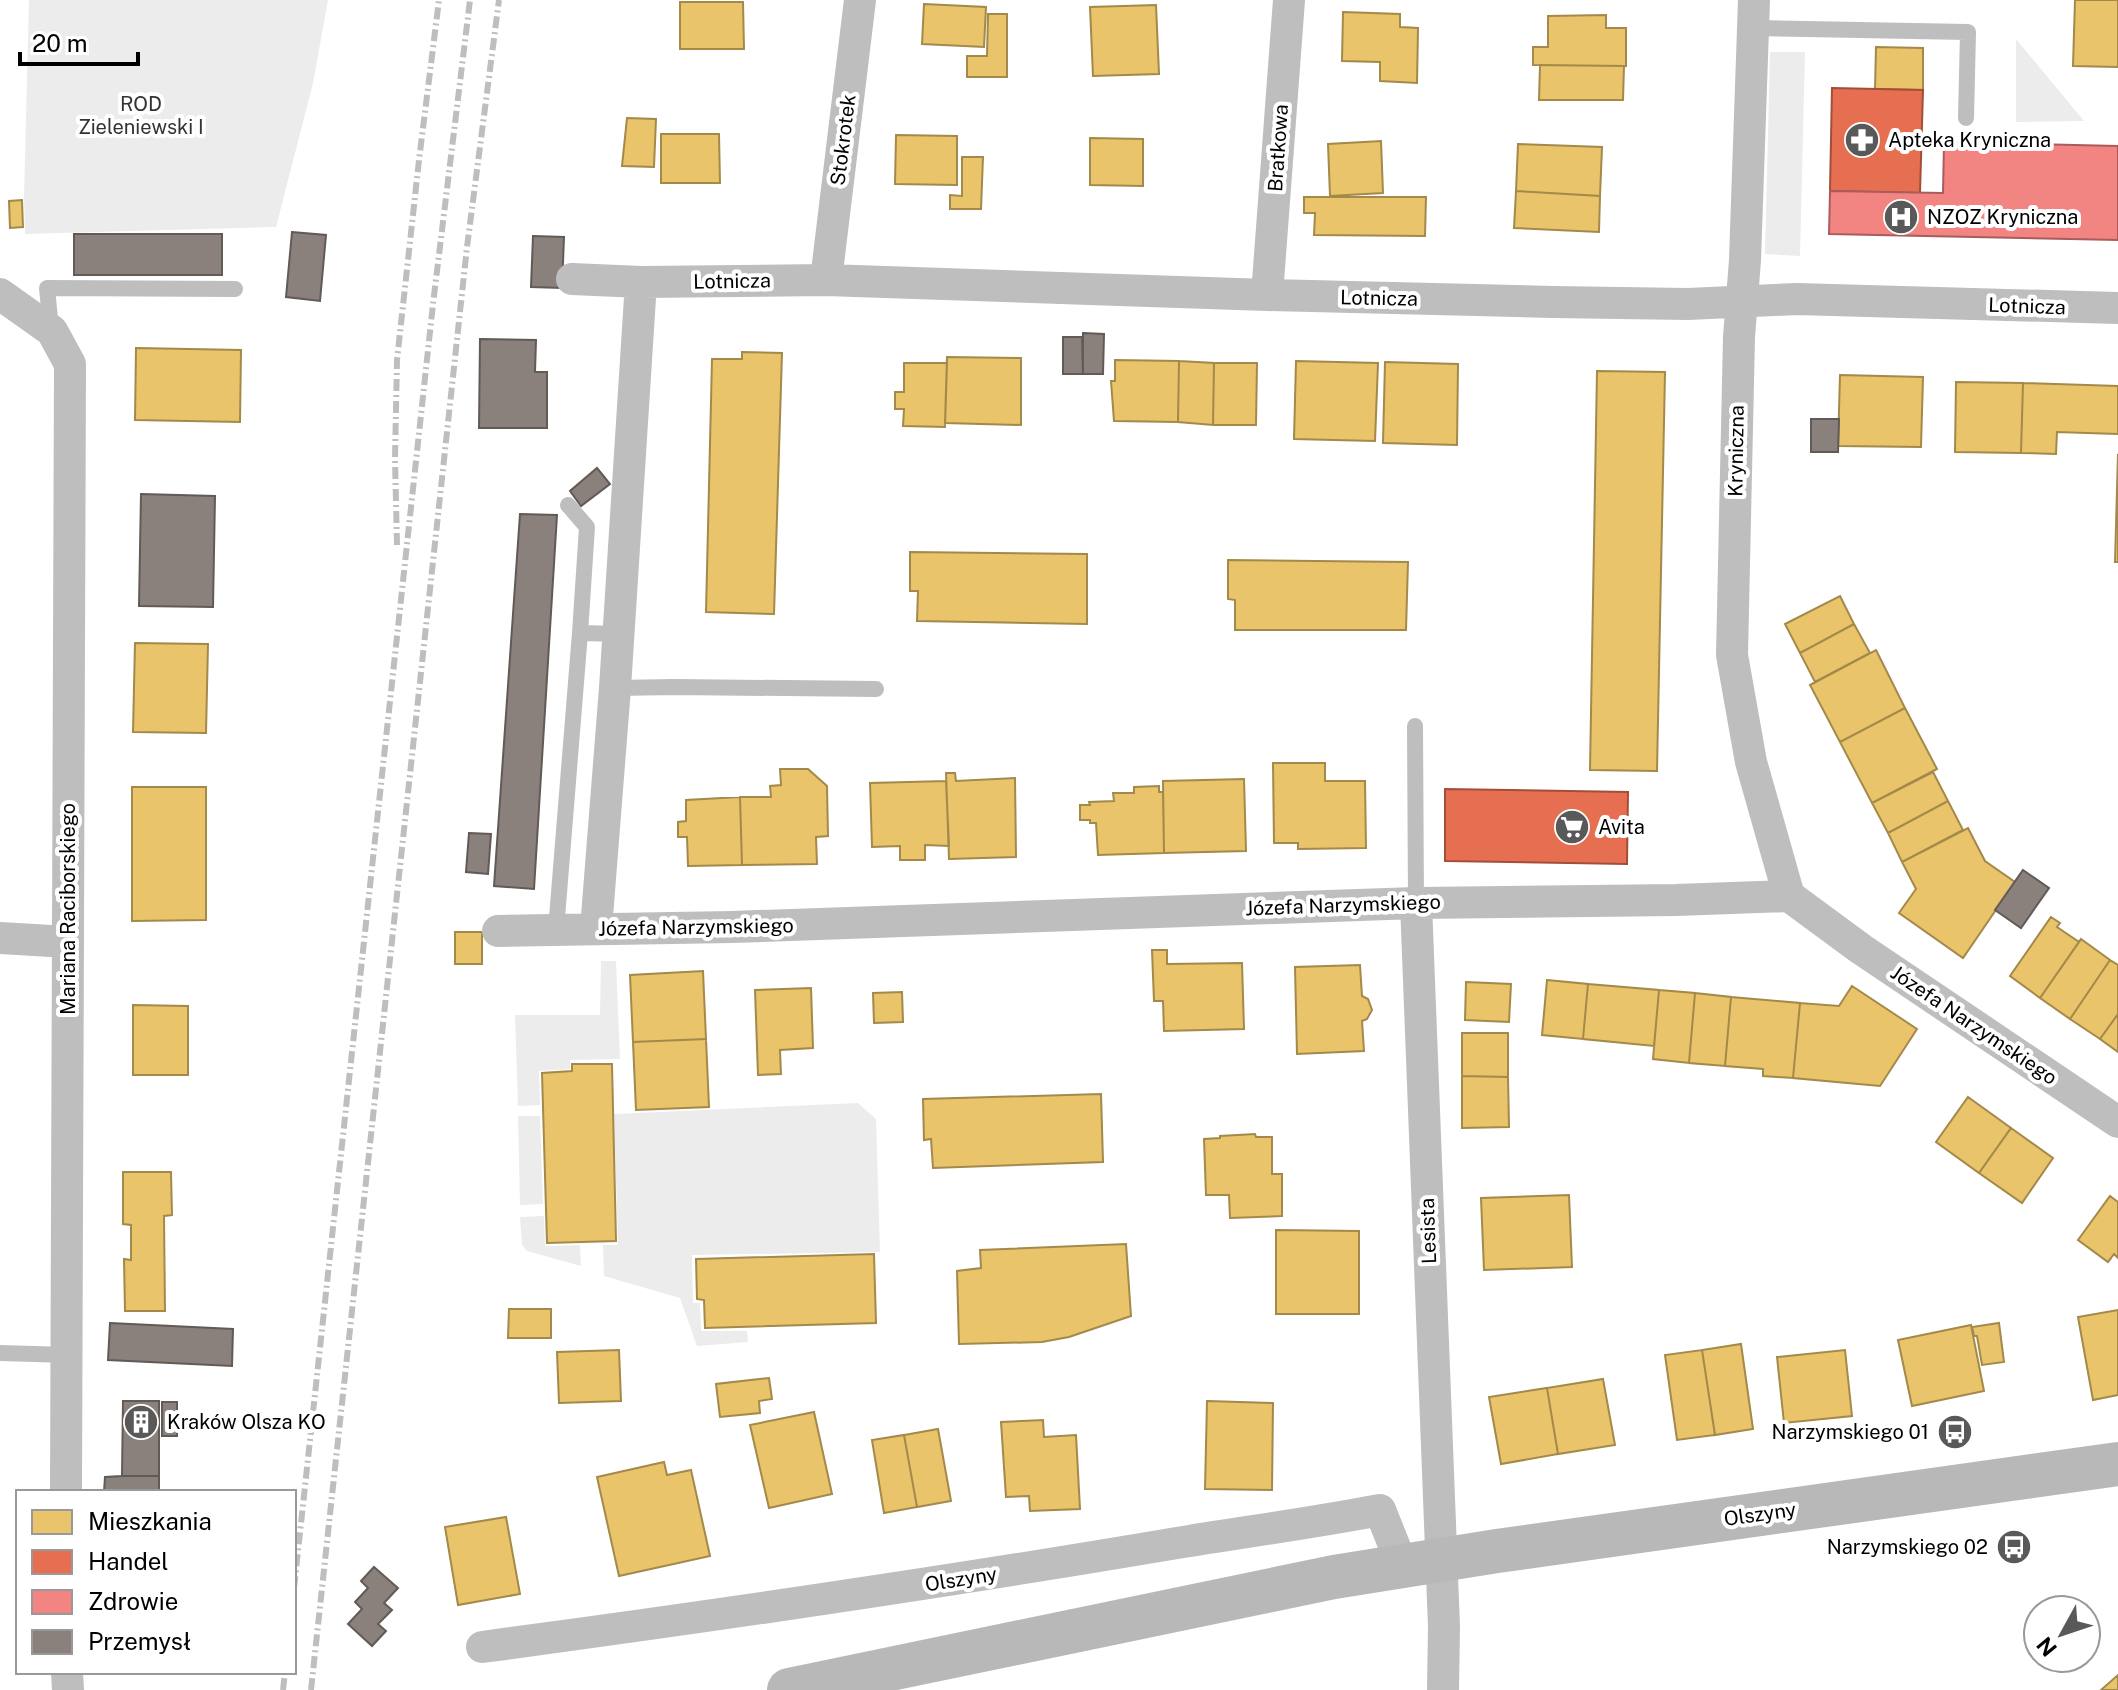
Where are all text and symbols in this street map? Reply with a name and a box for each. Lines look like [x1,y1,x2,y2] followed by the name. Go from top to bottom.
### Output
[20,16,138,66] scale bar
[32,29,88,57] text: 20 m
[78,92,204,139] park label: ROD Zieleniewski I
[826,93,860,187] street label: Stokrotek
[1263,103,1293,193] street label: Bratkowa
[1843,121,1881,159] pharmacy icon: Apteka Kryniczna
[1888,128,2051,152] place label: Apteka Kryniczna
[1882,198,1920,236] hospital icon: NZOZ Kryniczna
[1927,205,2078,229] place label: NZOZ Kryniczna
[693,268,771,294] street label: Lotnicza
[1340,285,1418,311] street label: Lotnicza
[1988,293,2066,319] street label: Lotnicza
[1723,405,1749,497] street label: Kryniczna
[56,803,80,1015] street label: Mariana Raciborskiego
[1553,808,1591,846] supermarket icon: Avita
[1598,815,1645,839] place label: Avita
[1245,890,1441,920] street label: Józefa Narzymskiego
[598,913,794,941] street label: Józefa Narzymskiego
[1886,960,2062,1090] street label: Józefa Narzymskiego
[1415,1198,1441,1264] street label: Lesista
[122,1403,160,1441] building icon: Kraków Olsza KO
[167,1410,326,1434] place label: Kraków Olsza KO
[1936,1413,1974,1451] bus stop icon: Narzymskiego 01
[1772,1420,1929,1444] place label: Narzymskiego 01
[16,1490,296,1674] legend
[1722,1497,1798,1531] street label: Olszyny
[88,1507,212,1535] text: Mieszkania
[1995,1528,2033,1566] bus stop icon: Narzymskiego 02
[1827,1535,1988,1559] place label: Narzymskiego 02
[88,1547,169,1575] text: Handel
[923,1561,999,1597] street label: Olszyny
[88,1587,178,1615] text: Zdrowie
[2022,1594,2102,1674] north arrow
[88,1627,191,1655] text: Przemysł
[2031,1632,2062,1662] text: N

